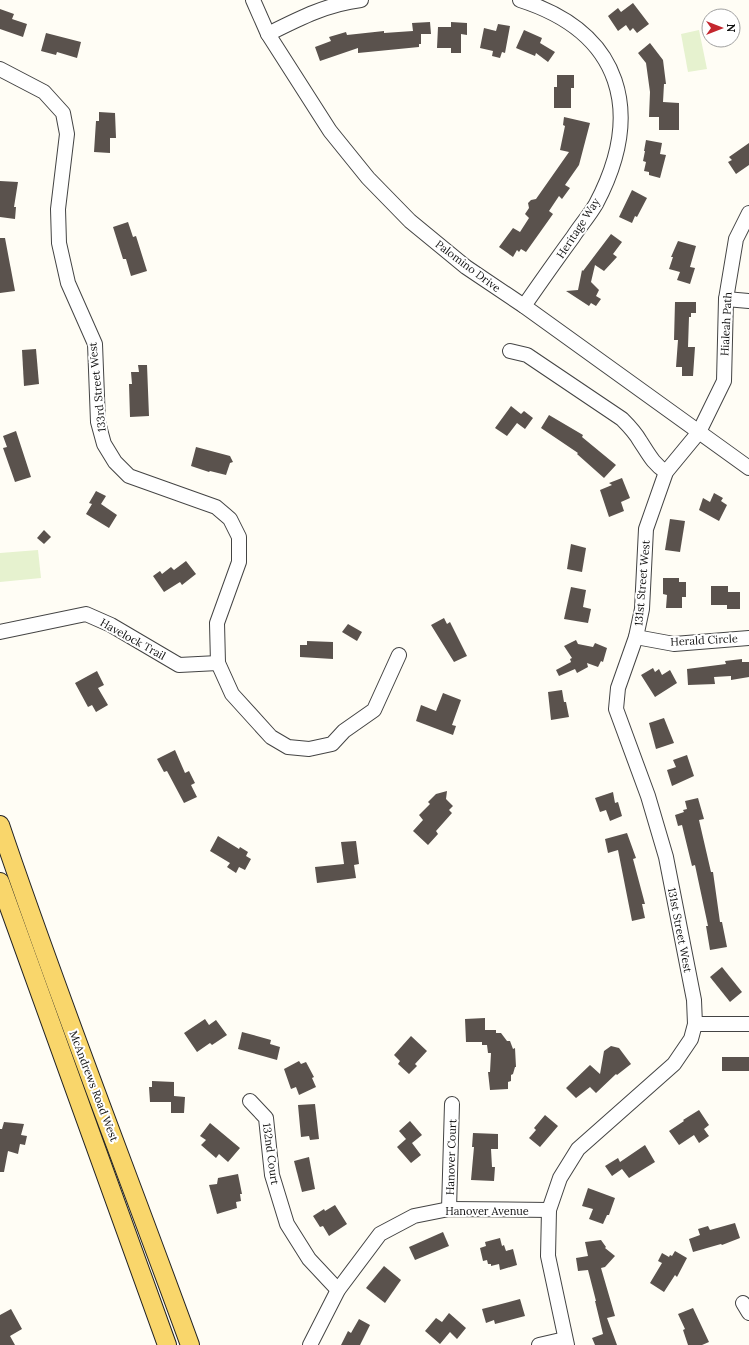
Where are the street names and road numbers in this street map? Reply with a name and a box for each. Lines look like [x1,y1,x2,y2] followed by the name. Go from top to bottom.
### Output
[553,195,603,261] street label: Heritage Way
[433,237,503,295] street label: Palomino Drive
[717,291,735,357] street label: Hialeah Path
[85,341,109,433] street label: 133rd Street West
[631,539,653,627] street label: 131st Street West
[98,615,168,663] street label: Havelock Trail
[670,631,738,649] street label: Herald Circle
[665,886,695,974] street label: 131st Street West
[66,1029,122,1144] street label: McAndrews Road West
[443,1118,459,1195] street label: Hanover Court
[260,1122,282,1186] street label: 132nd Court
[445,1204,529,1218] street label: Hanover Avenue

